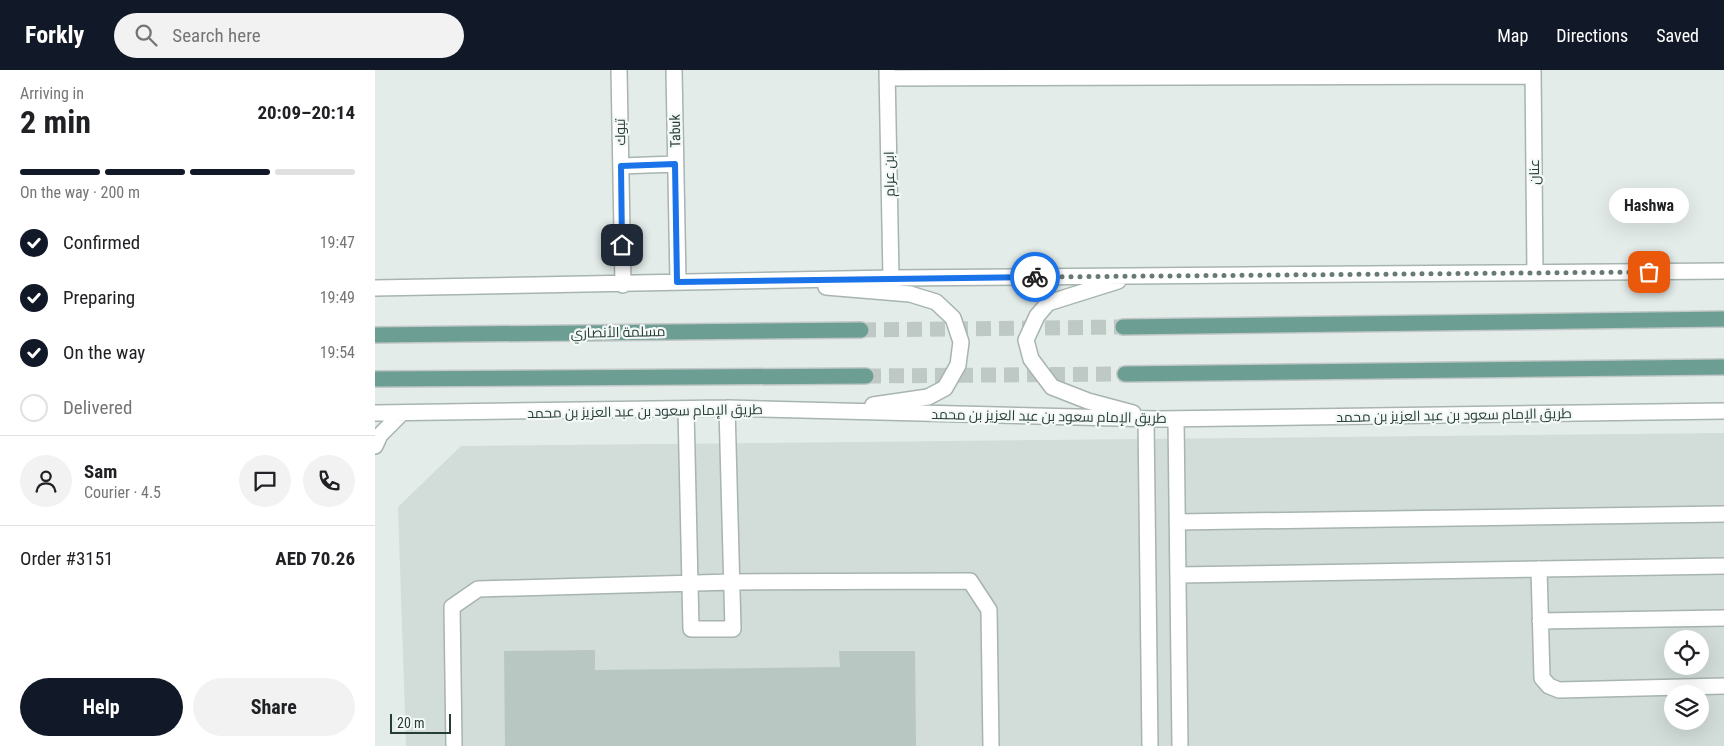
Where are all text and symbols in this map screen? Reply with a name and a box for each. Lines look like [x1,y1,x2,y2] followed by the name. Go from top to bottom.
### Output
[114,13,464,58] search box
[25,21,84,49] text: Forkly
[132,21,160,49] icon: search
[172,24,261,47] text: Search here
[1497,25,1528,46] text: Map
[1556,25,1628,46] text: Directions
[1656,25,1699,46] text: Saved
[20,84,84,103] text: Arriving in
[257,101,355,124] text: 20:09–20:14
[20,103,91,141] text: 2 min
[667,114,683,148] street label: Tabuk
[612,118,628,146] street label: تبوك
[881,151,899,197] street label: ابن عرام
[1526,159,1542,185] street label: عنان
[20,183,140,202] text: On the way · 200 m
[1609,187,1689,222] callout: Hashwa
[1624,196,1674,215] text: Hashwa
[601,224,643,266] pin
[20,229,48,257] icon: check
[63,231,140,254] text: Confirmed
[608,231,636,259] icon: home
[320,233,355,252] text: 19:47
[1628,251,1670,293] pin
[1010,252,1060,302] courier
[1635,258,1663,286] icon: bag
[1021,263,1049,291] icon: bike
[20,284,48,312] icon: check
[63,286,135,309] text: Preparing
[320,288,355,307] text: 19:49
[570,323,666,345] street label: مسلمة الأنصاري
[20,339,48,367] icon: check
[63,341,145,364] text: On the way
[320,343,355,362] text: 19:54
[63,396,132,419] text: Delivered
[527,401,763,423] street label: طريق الإمام سعود بن عبد العزيز بن محمد
[1336,405,1572,427] street label: طريق الإمام سعود بن عبد العزيز بن محمد
[931,406,1167,428] street label: طريق الإمام سعود بن عبد العزيز بن محمد
[20,455,72,507] button: person
[239,455,291,507] button: chat
[303,455,355,507] button: phone
[84,460,117,483] text: Sam
[84,483,161,502] text: Courier · 4.5
[20,547,113,570] text: Order #3151
[275,547,355,570] text: AED 70.26
[1664,630,1709,730] map controls
[1664,630,1709,675] button: locate
[20,678,183,736] button: Help
[193,678,355,736] button: Share
[1664,685,1709,730] button: layers
[390,711,451,734] scale bar
[397,715,425,731] text: 20 m

